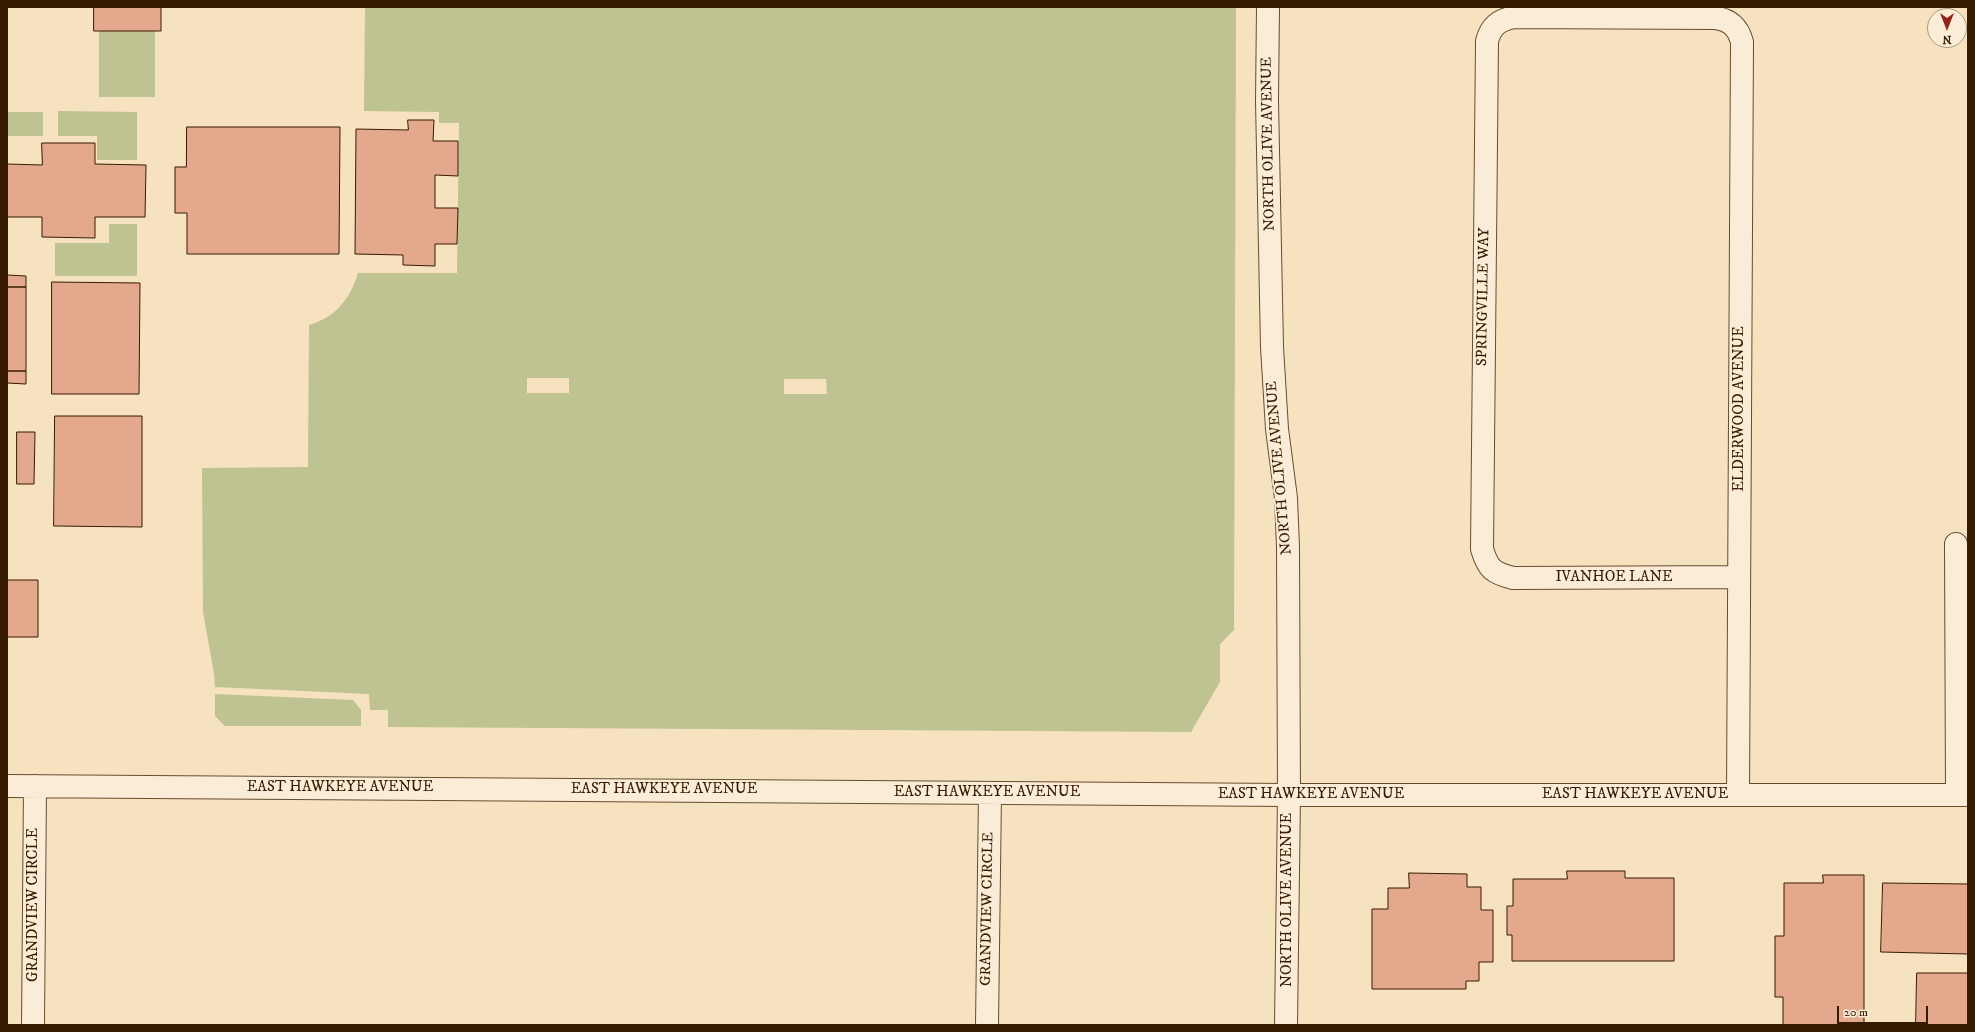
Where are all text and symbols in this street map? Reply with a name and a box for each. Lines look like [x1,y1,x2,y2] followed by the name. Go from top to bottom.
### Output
[1927,8,1967,48] north arrow
[1942,32,1952,46] text: N
[1258,57,1280,231] street label: NORTH OLIVE AVENUE
[1474,228,1494,366] street label: SPRINGVILLE WAY
[1731,326,1749,492] street label: ELDERWOOD AVENUE
[1263,380,1297,556] street label: NORTH OLIVE AVENUE
[1555,569,1673,587] street label: IVANHOE LANE
[247,779,433,797] street label: EAST HAWKEYE AVENUE
[571,781,757,799] street label: EAST HAWKEYE AVENUE
[894,784,1080,802] street label: EAST HAWKEYE AVENUE
[1218,786,1404,804] street label: EAST HAWKEYE AVENUE
[1542,786,1728,804] street label: EAST HAWKEYE AVENUE
[1279,813,1297,987] street label: NORTH OLIVE AVENUE
[25,828,43,982] street label: GRANDVIEW CIRCLE
[978,832,998,986] street label: GRANDVIEW CIRCLE
[1839,998,1930,1024] scale bar
[1844,1005,1868,1020] text: 20 m

